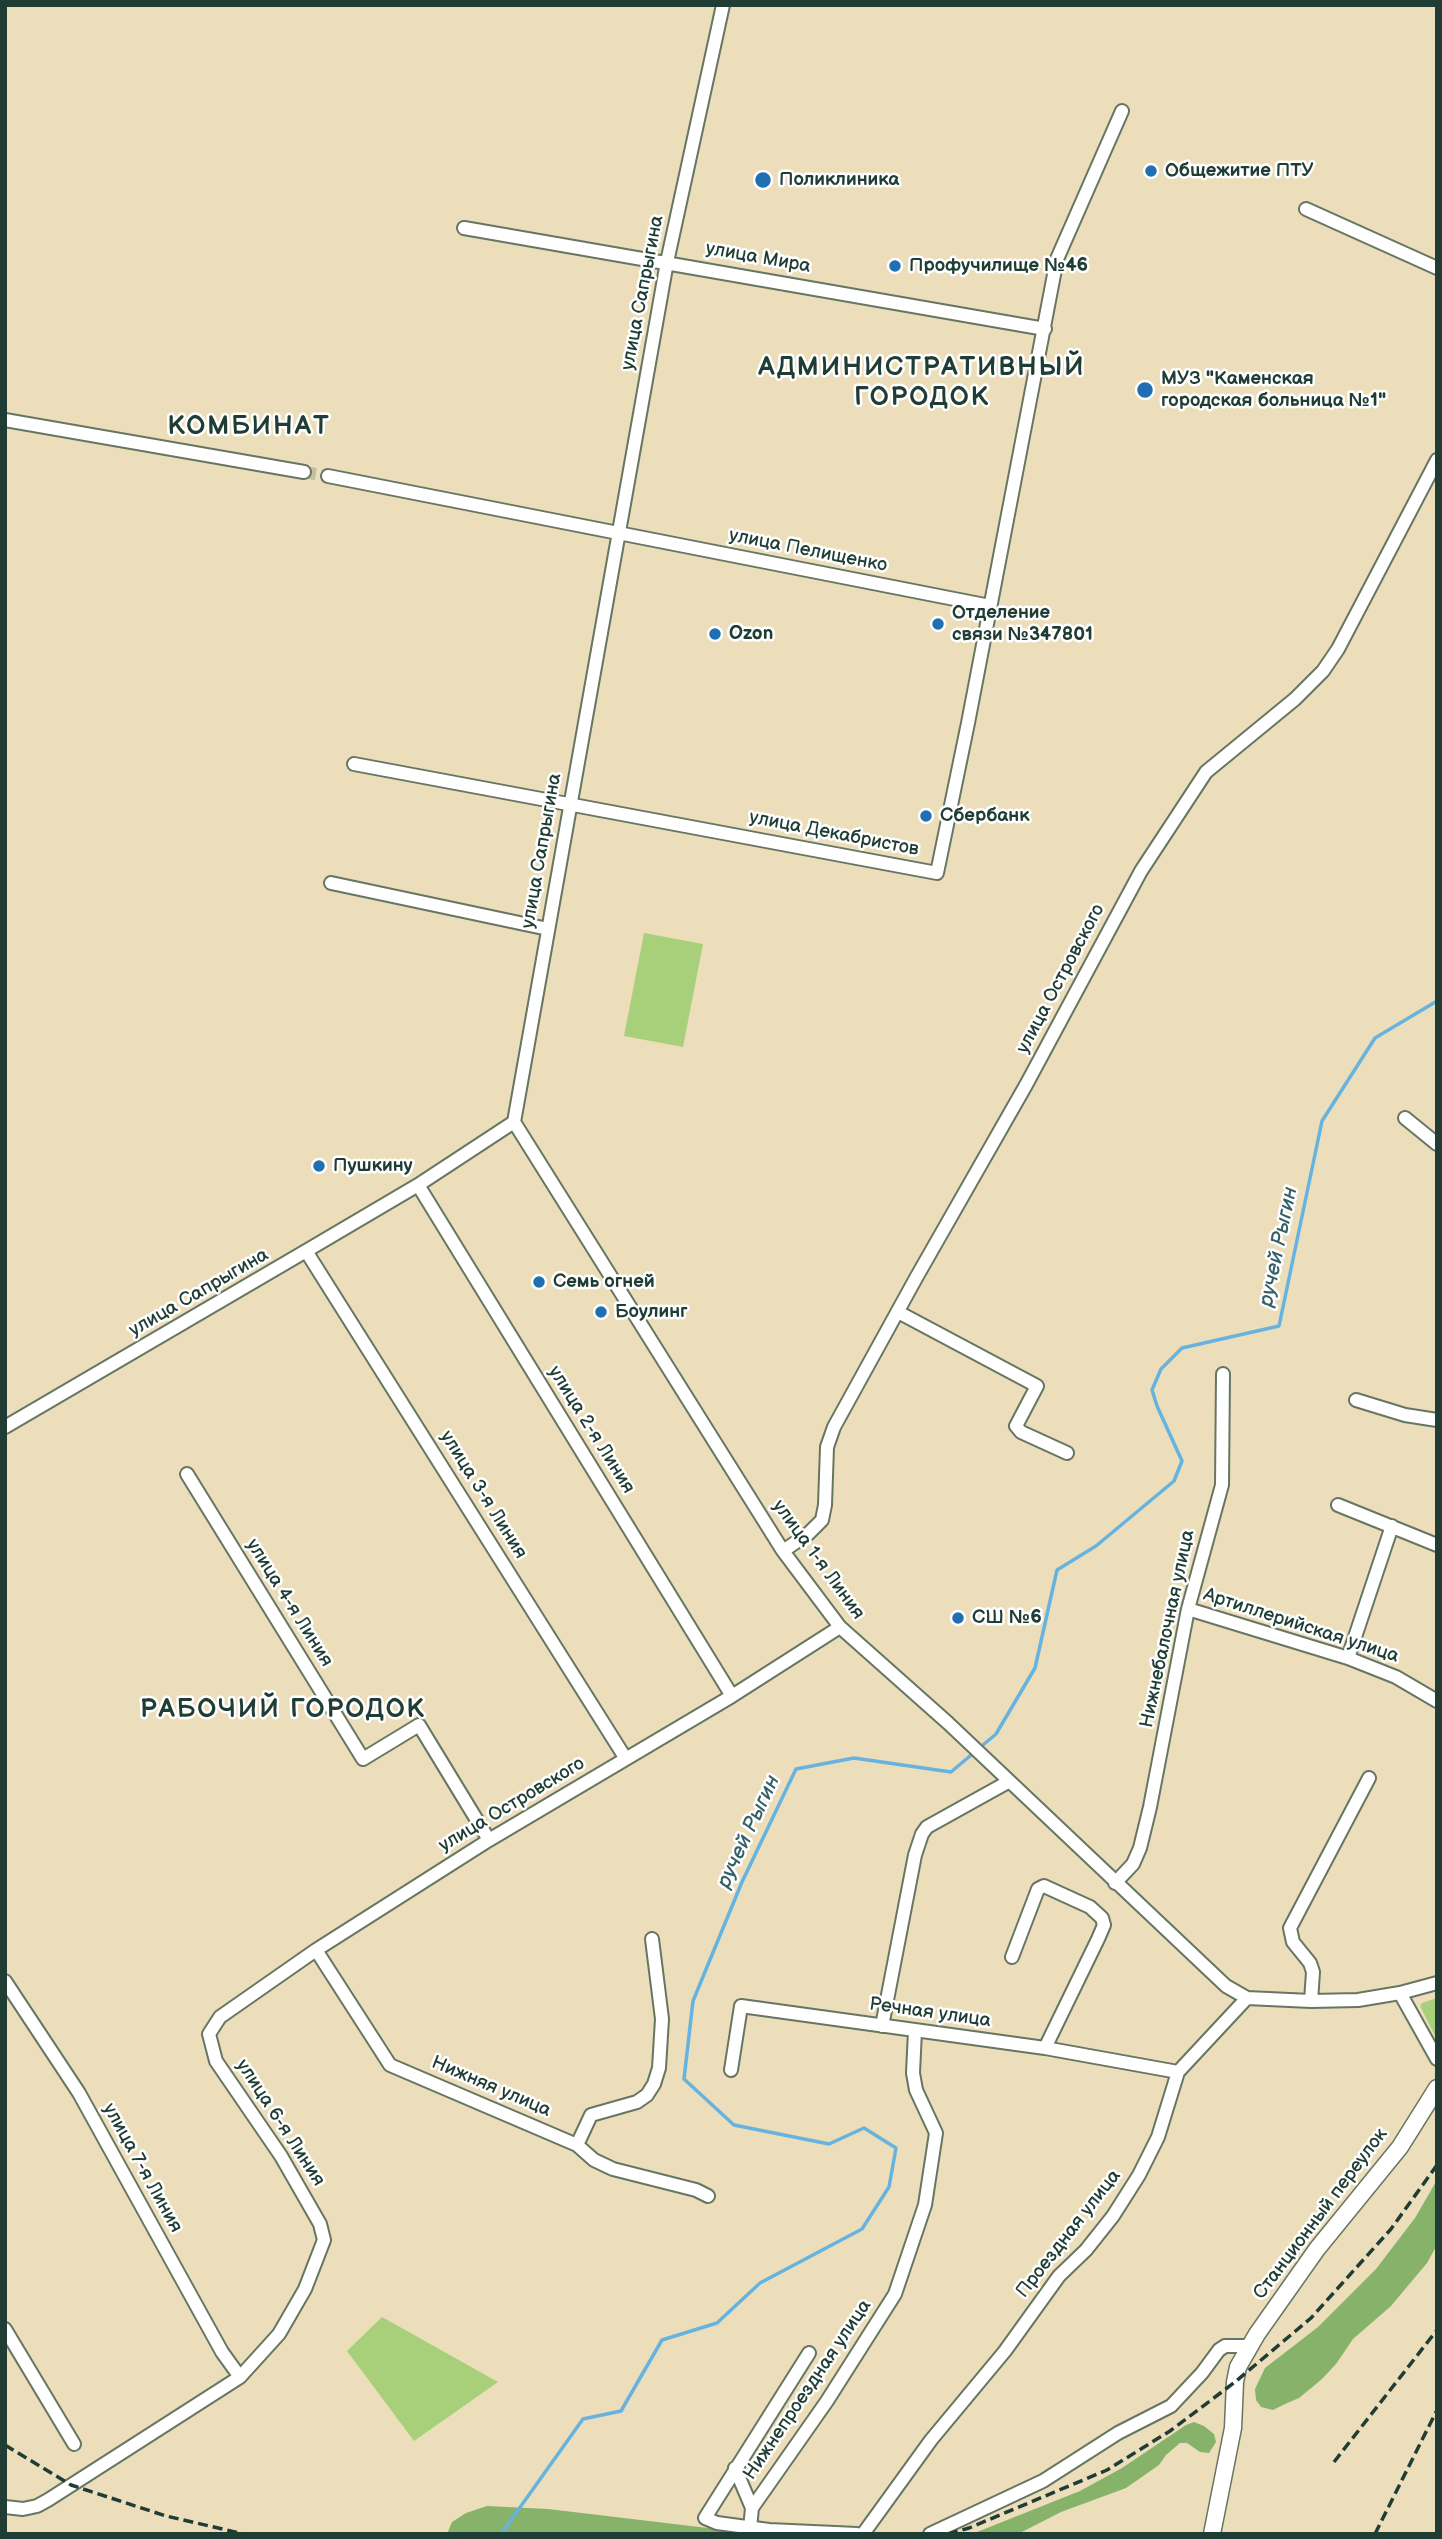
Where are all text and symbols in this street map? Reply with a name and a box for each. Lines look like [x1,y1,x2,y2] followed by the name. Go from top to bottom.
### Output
[1165,160,1314,182] place label: Общежитие ПТУ
[1143,163,1159,179] marker: Общежитие ПТУ
[779,169,899,191] place label: Поликлиника
[753,170,773,190] marker: Поликлиника
[617,214,669,372] street label: улица Сапрыгина
[704,238,812,278] street label: улица Мира
[909,255,1088,277] place label: Профучилище №46
[887,258,903,274] marker: Профучилище №46
[760,352,1084,414] district label: АДМИНИСТРАТИВНЫЙ ГОРОДОК
[1161,368,1386,412] place label: МУЗ "Каменская городская больница №1"
[1135,380,1155,400] marker: МУЗ "Каменская городская больница №1"
[169,411,329,443] district label: КОМБИНАТ
[727,524,889,578] street label: улица Пелищенко
[952,602,1093,646] place label: Отделение связи №347801
[930,616,946,632] marker: Отделение связи №347801
[729,623,773,645] place label: Ozon
[707,626,723,642] marker: Ozon
[517,772,567,930] street label: улица Сапрыгина
[940,805,1030,827] place label: Сбербанк
[747,806,921,862] street label: улица Декабристов
[918,808,934,824] marker: Сбербанк
[1012,900,1110,1058] street label: улица Островского
[333,1155,413,1177] place label: Пушкину
[311,1158,327,1174] marker: Пушкину
[1254,1185,1304,1309] water label: ручей Рыгин
[125,1244,273,1342] street label: улица Сапрыгина
[553,1271,655,1293] place label: Семь огней
[531,1274,547,1290] marker: Семь огней
[615,1301,688,1323] place label: Боулинг
[593,1304,609,1320] marker: Боулинг
[543,1362,639,1498] street label: улица 2-я Линия
[434,1427,532,1563] street label: улица 3-я Линия
[767,1496,869,1624] street label: улица 1-я Линия
[1136,1528,1200,1730] street label: Нижнебалочная улица
[241,1535,337,1671] street label: улица 4-я Линия
[1200,1584,1402,1668] street label: Артиллерийская улица
[972,1607,1042,1629] place label: СШ №6
[950,1610,966,1626] marker: СШ №6
[142,1694,424,1726] district label: РАБОЧИЙ ГОРОДОК
[435,1752,589,1858] street label: улица Островского
[712,1771,786,1893] water label: ручей Рыгин
[868,1993,992,2033] street label: Речная улица
[428,2052,554,2122] street label: Нижняя улица
[231,2055,329,2191] street label: улица 6-я Линия
[97,2099,187,2237] street label: улица 7-я Линия
[1249,2124,1393,2304] street label: Станционный переулок
[1012,2165,1126,2303] street label: Проездная улица
[739,2296,877,2484] street label: Нижнепроездная улица

